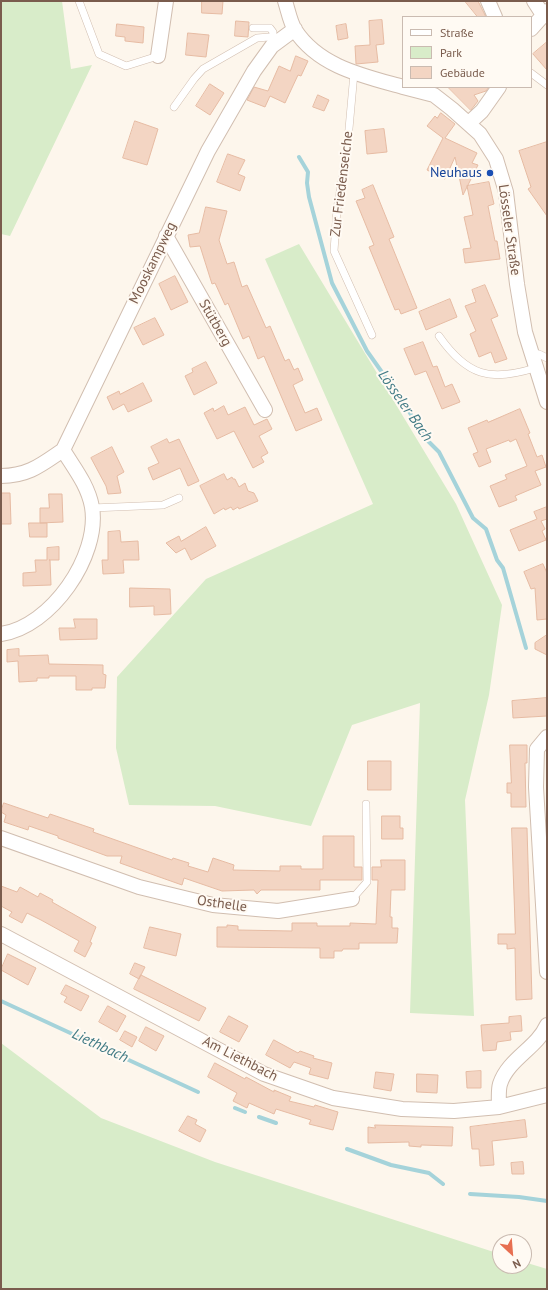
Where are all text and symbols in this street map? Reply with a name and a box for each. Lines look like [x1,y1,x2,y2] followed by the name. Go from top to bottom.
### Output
[402,16,532,88] legend
[440,25,474,40] text: Straße
[440,45,462,60] text: Park
[440,65,485,80] text: Gebäude
[327,130,357,238] street label: Zur Friedenseiche
[430,165,482,181] place label: Neuhaus
[485,168,495,178] marker: Neuhaus
[494,183,524,277] street label: Lösseler Straße
[126,219,180,307] street label: Mooskampweg
[195,297,235,349] street label: Stütberg
[374,367,436,445] water label: Lösseler Bach
[196,892,248,916] street label: Osthelle
[69,1025,131,1067] water label: Liethbach
[200,1033,280,1085] street label: Am Liethbach
[492,1234,532,1274] north arrow
[511,1256,523,1272] text: N

